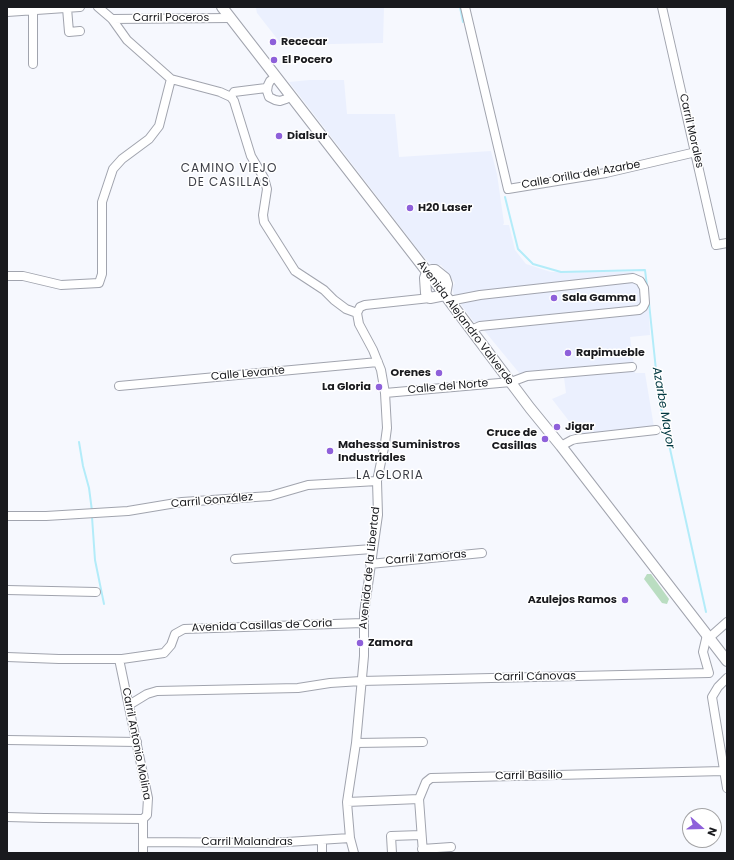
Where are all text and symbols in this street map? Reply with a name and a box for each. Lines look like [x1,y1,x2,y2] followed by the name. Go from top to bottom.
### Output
[133,11,209,25] street label: Carril Poceros
[281,35,327,49] place label: Rececar
[268,37,278,47] marker: Rececar
[282,53,333,67] place label: El Pocero
[269,55,279,65] marker: El Pocero
[676,93,706,169] street label: Carril Morales
[287,129,327,143] place label: Dialsur
[274,131,284,141] marker: Dialsur
[521,158,641,192] street label: Calle Orilla del Azarbe
[181,162,277,190] district label: CAMINO VIEJO DE CASILLAS
[418,201,472,215] place label: H20 Laser
[405,203,415,213] marker: H20 Laser
[414,258,516,388] street label: Avenida Alejandro Valverde
[562,291,636,305] place label: Sala Gamma
[549,293,559,303] marker: Sala Gamma
[576,346,645,360] place label: Rapimueble
[563,348,573,358] marker: Rapimueble
[210,364,286,384] street label: Calle Levante
[391,366,431,380] place label: Orenes
[649,366,677,450] water label: Azarbe Mayor
[434,368,444,378] marker: Orenes
[407,377,489,397] street label: Calle del Norte
[322,380,371,394] place label: La Gloria
[374,382,384,392] marker: La Gloria
[565,420,594,434] place label: Jigar
[552,422,562,432] marker: Jigar
[486,426,537,452] place label: Cruce de Casillas
[540,434,550,444] marker: Cruce de Casillas
[338,438,460,464] place label: Mahessa Suministros Industriales
[325,446,335,456] marker: Mahessa Suministros Industriales
[356,469,424,483] district label: LA GLORIA
[171,491,253,511] street label: Carril González
[357,506,383,630] street label: Avenida de la Libertad
[385,548,467,568] street label: Carril Zamoras
[528,593,617,607] place label: Azulejos Ramos
[620,595,630,605] marker: Azulejos Ramos
[191,617,333,635] street label: Avenida Casillas de Coria
[368,636,413,650] place label: Zamora
[355,638,365,648] marker: Zamora
[494,670,576,684] street label: Carril Cánovas
[119,687,153,801] street label: Carril Antonio Molina
[495,769,563,783] street label: Carril Basilio
[682,808,722,848] north arrow
[703,825,721,838] text: N
[201,835,293,849] street label: Carril Malandras

